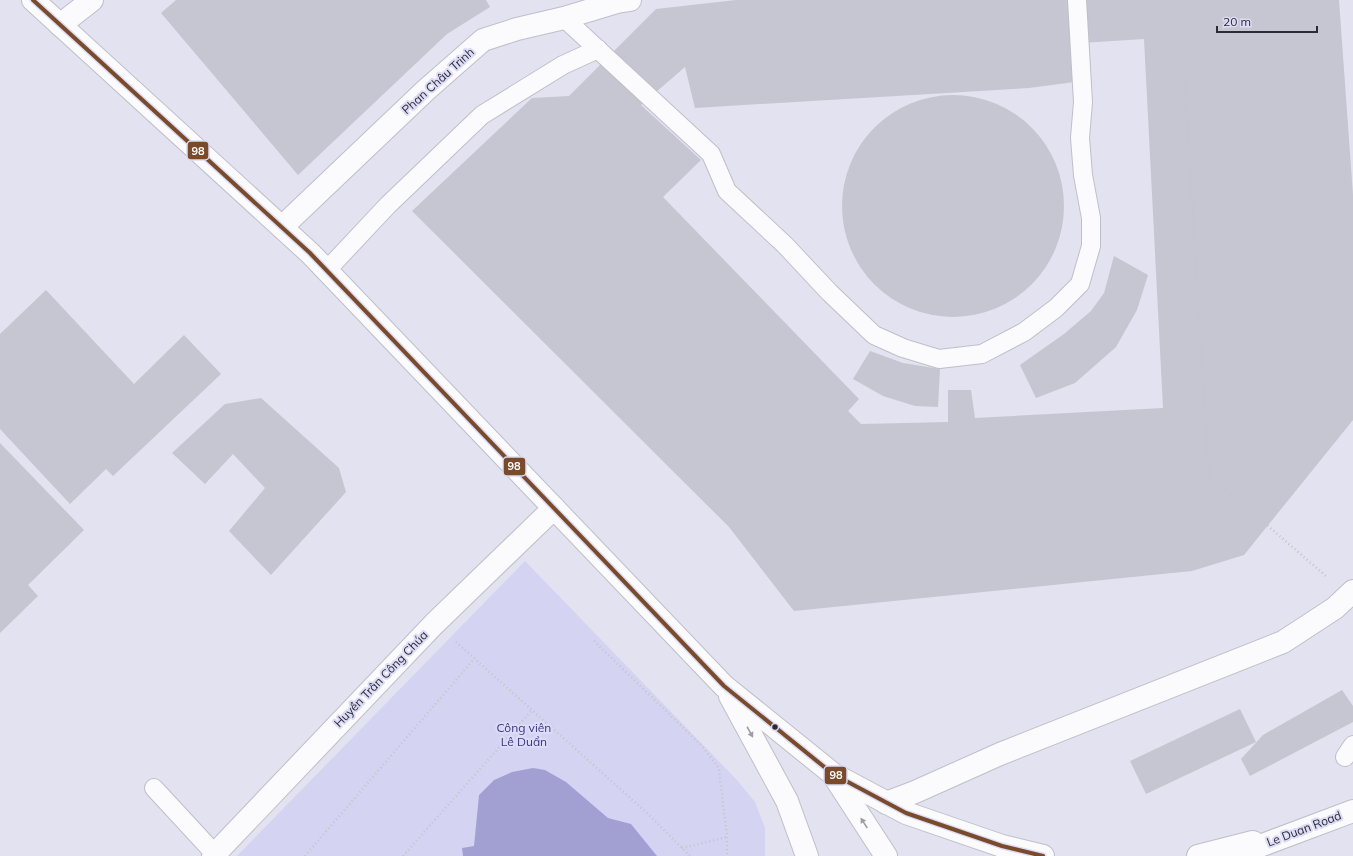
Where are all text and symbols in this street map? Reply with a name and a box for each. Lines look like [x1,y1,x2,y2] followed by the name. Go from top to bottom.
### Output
[1217,8,1317,34] scale bar
[1223,14,1251,29] text: 20 m
[398,44,477,117] street label: Phan Châu Trinh
[187,141,209,160] line badge: 98
[191,144,205,158] text: 98
[503,457,526,476] line badge: 98
[507,459,521,473] text: 98
[331,627,431,730] street label: Huyền Trân Công Chúa
[497,720,551,749] park label: Công viên Lê Duẩn
[770,722,780,732] unlabelled marker
[747,727,753,738] one-way arrow
[824,766,847,785] line badge: 98
[829,768,843,782] text: 98
[1264,807,1343,850] street label: Le Duan Road
[861,817,868,829] one-way arrow

